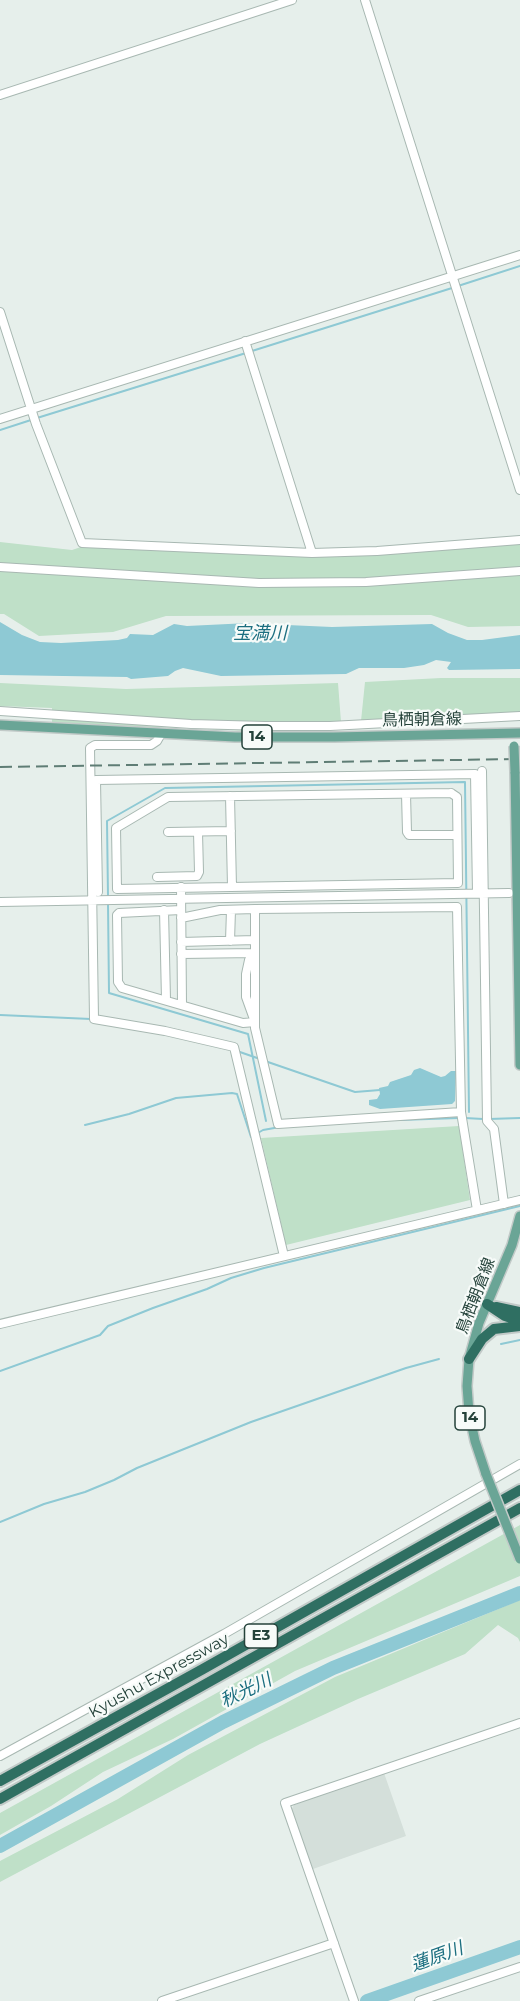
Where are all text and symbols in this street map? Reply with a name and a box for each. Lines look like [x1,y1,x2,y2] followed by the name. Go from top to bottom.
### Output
[233,623,287,645] water label: 宝満川
[382,710,462,730] street label: 鳥栖朝倉線
[242,725,272,749] road number: 14
[453,1255,499,1337] street label: 鳥栖朝倉線
[455,1406,485,1430] road number: 14
[244,1624,278,1648] road number: E3
[86,1630,232,1722] street label: Kyushu Expressway
[217,1669,275,1713] water label: 秋光川
[408,1938,466,1976] water label: 蓮原川

